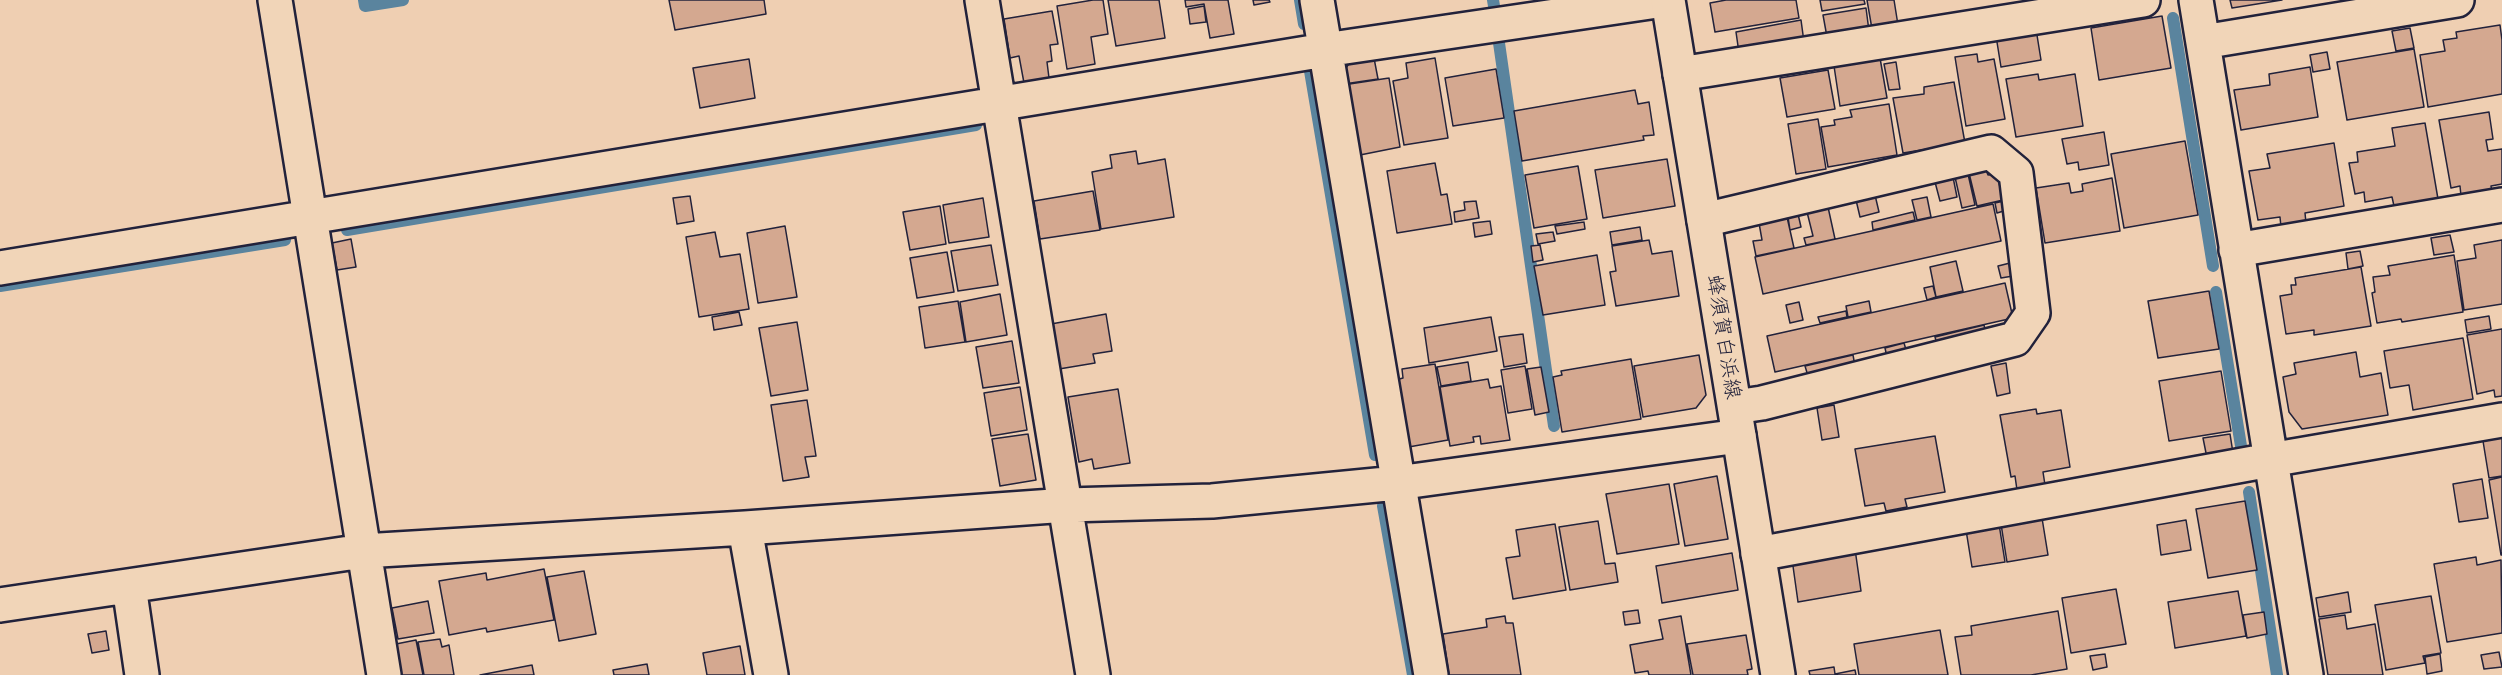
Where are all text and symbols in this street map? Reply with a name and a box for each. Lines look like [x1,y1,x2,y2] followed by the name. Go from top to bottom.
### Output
[1701,273,1745,401] street label: 蜂須賀白浜線

